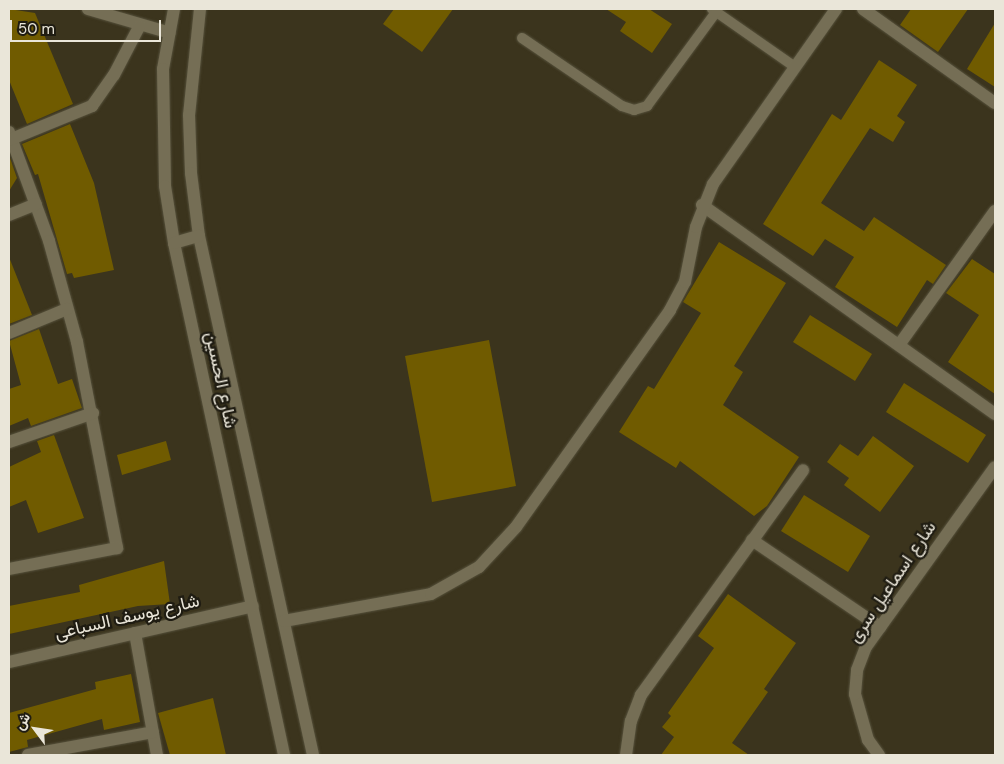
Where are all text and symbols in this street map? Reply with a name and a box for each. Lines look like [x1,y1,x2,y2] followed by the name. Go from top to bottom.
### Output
[12,10,164,42] scale bar
[18,19,55,39] text: 50 m
[200,330,242,430] street label: شارع الحسين
[843,517,941,647] street label: شارع اسماعيل سرى
[53,590,201,644] street label: شارع يوسف السباعى
[10,704,60,754] north arrow
[10,709,34,733] text: ش

